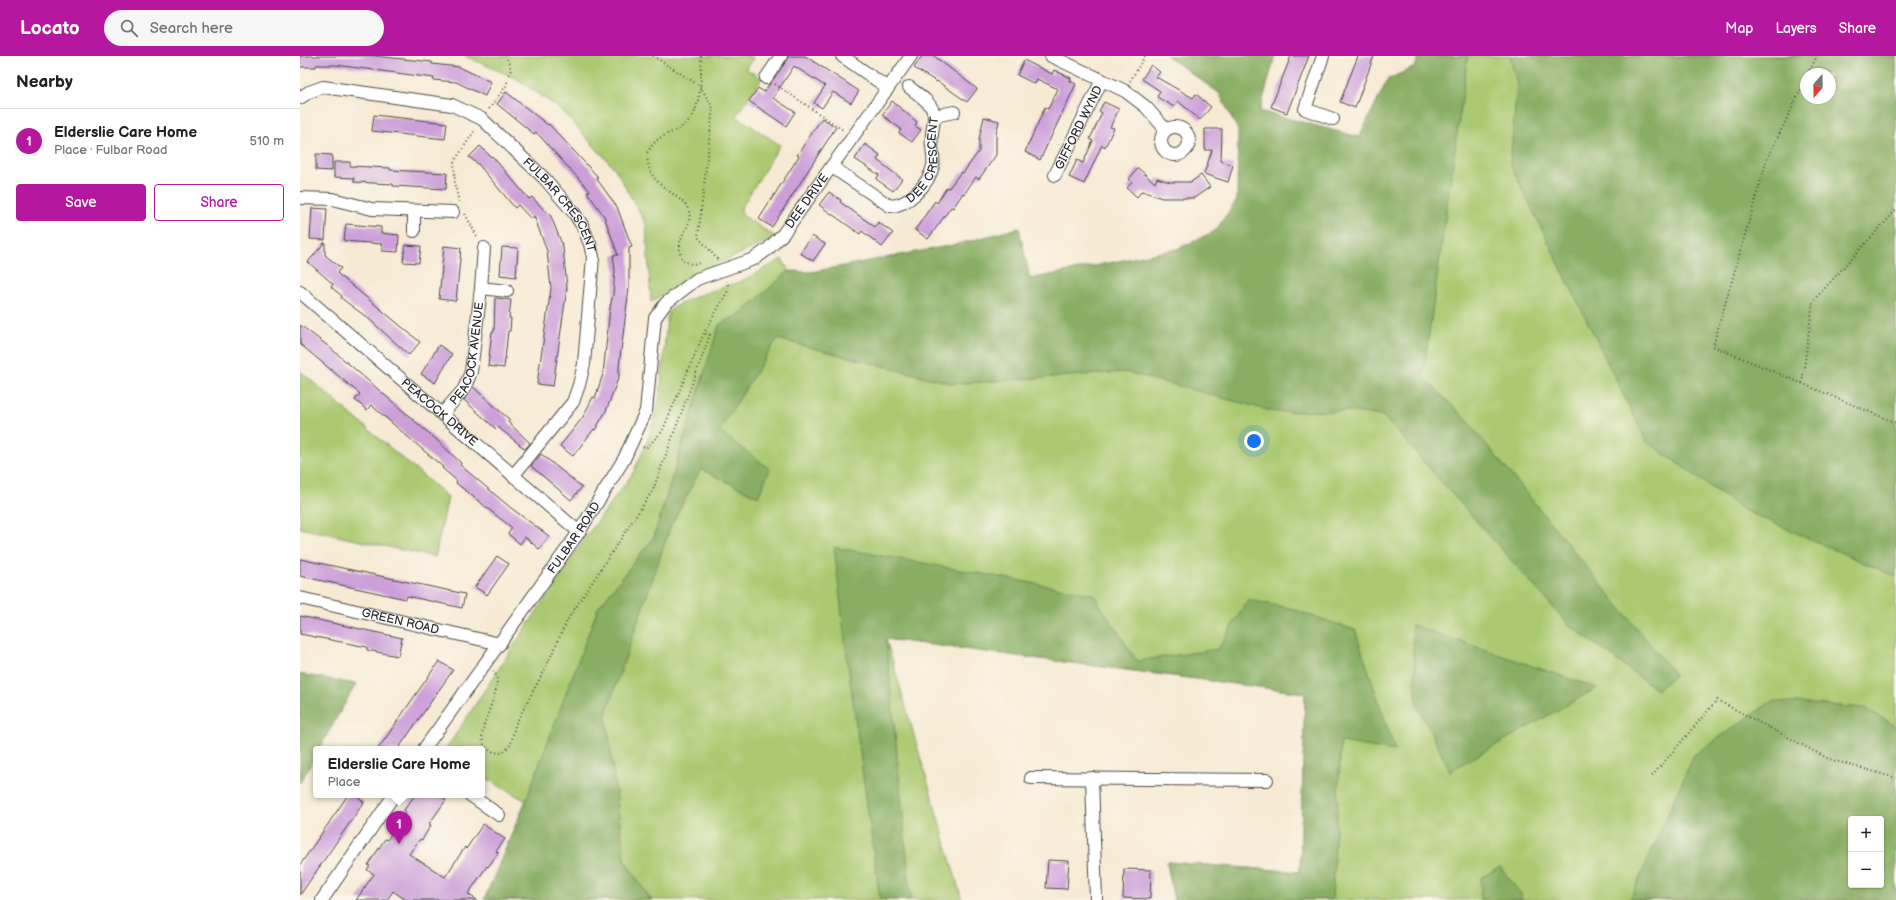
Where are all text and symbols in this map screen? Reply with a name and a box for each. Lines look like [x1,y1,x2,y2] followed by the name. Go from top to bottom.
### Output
[104,10,384,46] search box
[20,17,80,40] text: Locato
[118,17,140,39] icon: search
[150,19,233,38] text: Search here
[1725,20,1753,37] text: Map
[1775,20,1817,37] text: Layers
[1839,20,1876,37] text: Share
[1800,68,1836,104] north arrow
[16,72,73,92] text: Nearby
[1051,83,1106,172] street label: GIFFORD WYND
[903,115,942,206] street label: DEE CRESCENT
[54,123,197,142] text: Elderslie Care Home
[26,133,32,149] text: 1
[250,133,284,149] text: 510 m
[54,142,168,158] text: Place · Fulbar Road
[520,154,599,254] street label: FULBAR CRESCENT
[782,170,832,231] street label: DEE DRIVE
[16,184,146,221] button: Save
[154,184,284,221] button: Share
[446,301,487,408] street label: PEACOCK AVENUE
[398,375,481,449] street label: PEACOCK DRIVE
[1244,431,1264,451] your location
[544,499,603,577] street label: FULBAR ROAD
[360,605,441,637] street label: GREEN ROAD
[313,746,485,798] popup
[327,755,471,774] text: Elderslie Care Home
[327,774,360,790] text: Place
[386,811,412,844] pin: 1
[1848,816,1884,888] map controls
[1848,816,1884,852] button: +
[1848,852,1884,888] button: −

